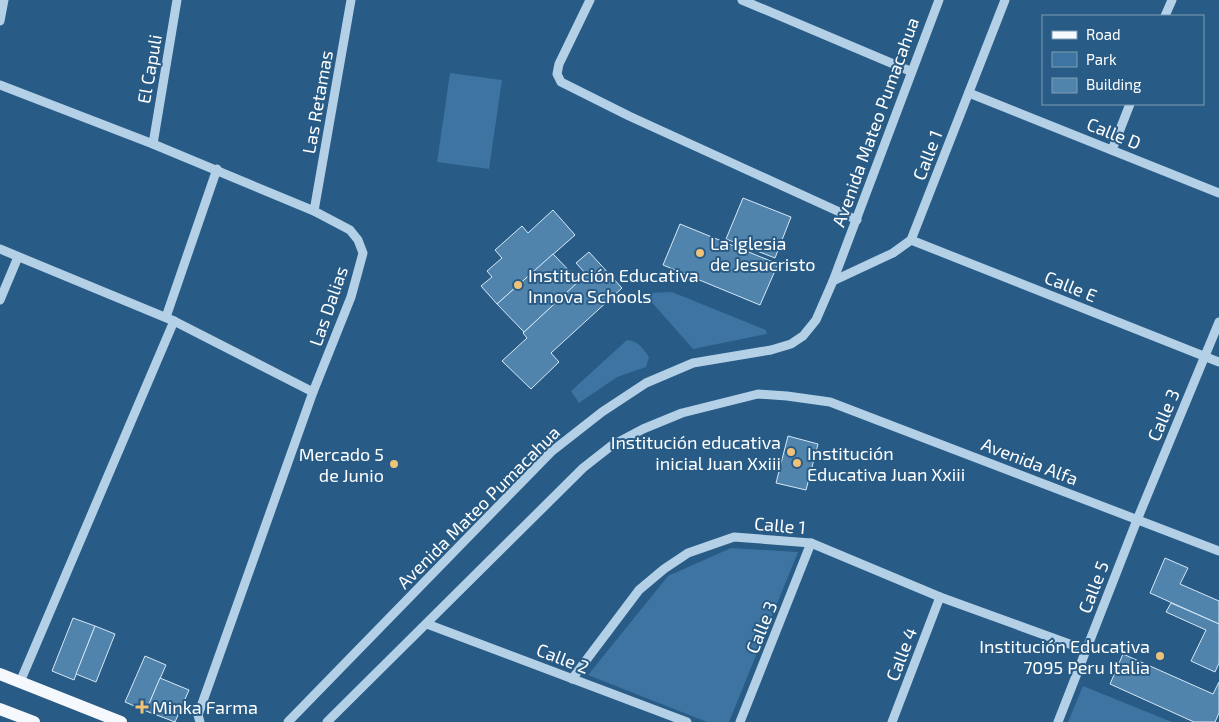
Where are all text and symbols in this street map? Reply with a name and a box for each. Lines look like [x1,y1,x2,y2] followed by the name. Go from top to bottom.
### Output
[827,14,923,230] street label: Avenida Mateo Pumacahua
[1042,15,1204,105] legend
[1086,25,1121,43] text: Road
[132,33,166,105] street label: El Capuli
[297,49,337,155] street label: Las Retamas
[1086,50,1117,68] text: Park
[1086,75,1142,93] text: Building
[1084,112,1144,154] street label: Calle D
[907,127,947,183] street label: Calle 1
[710,232,816,275] place label: La Iglesia de Jesucristo
[694,247,706,259] marker: La Iglesia de Jesucristo
[304,263,352,349] street label: Las Dalias
[528,264,699,307] place label: Institución Educativa Innova Schools
[1042,266,1100,306] street label: Calle E
[512,279,524,291] marker: Institución Educativa Innova Schools
[1142,386,1184,444] street label: Calle 3
[392,421,564,593] street label: Avenida Mateo Pumacahua
[611,431,781,474] place label: Institución educativa inicial Juan Xxiii
[979,432,1081,490] street label: Avenida Alfa
[807,442,965,485] place label: Institución Educativa Juan Xxiii
[299,443,384,486] place label: Mercado 5 de Junio
[785,446,797,458] marker: Institución educativa inicial Juan Xxiii
[791,457,803,469] marker: Institución Educativa Juan Xxiii
[388,458,400,470] marker: Mercado 5 de Junio
[753,512,807,538] street label: Calle 1
[1073,558,1113,616] street label: Calle 5
[741,598,781,656] street label: Calle 3
[881,624,921,684] street label: Calle 4
[979,635,1150,678] place label: Institución Educativa 7095 Peru Italia
[534,638,592,678] street label: Calle 2
[1154,650,1166,662] marker: Institución Educativa 7095 Peru Italia
[152,696,258,718] place label: Minka Farma
[136,701,148,713] marker: Minka Farma

